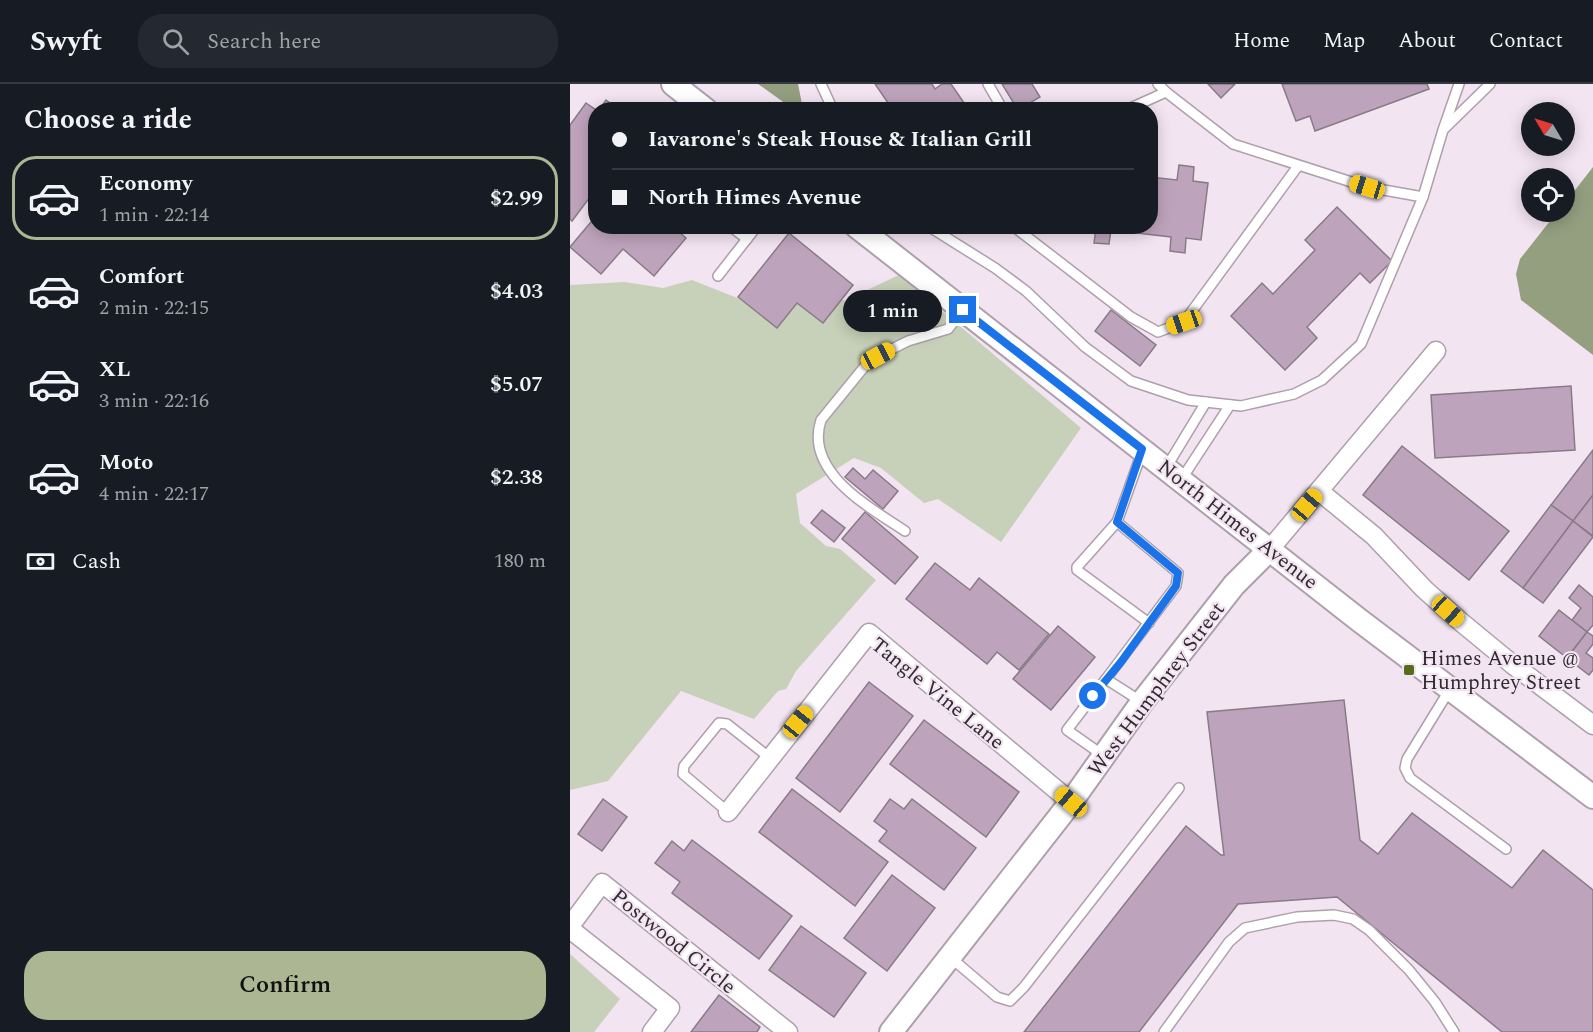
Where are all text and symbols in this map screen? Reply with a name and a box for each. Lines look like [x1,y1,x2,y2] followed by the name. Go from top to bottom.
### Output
[138,14,558,68] search box
[30,20,102,63] text: Swyft
[159,25,192,58] icon: search
[207,25,321,58] text: Search here
[1233,25,1290,57] text: Home
[1323,25,1365,57] text: Map
[1398,25,1456,57] text: About
[1489,25,1563,57] text: Contact
[24,99,192,141] text: Choose a ride
[1521,102,1575,156] north arrow
[1521,102,1575,222] map controls
[648,123,1032,156] text: Iavarone's Steak House & Italian Grill
[99,167,192,200] text: Economy
[1521,168,1575,222] button: locate
[27,171,81,225] icon: car
[1347,173,1387,201] car
[648,181,861,214] text: North Himes Avenue
[490,182,543,215] text: $2.99
[99,200,209,230] text: 1 min · 22:14
[99,260,184,293] text: Comfort
[27,264,81,318] icon: car
[490,275,543,308] text: $4.03
[843,289,942,331] callout: 1 min
[99,293,209,323] text: 2 min · 22:15
[867,296,918,326] text: 1 min
[949,296,976,323] route end
[1164,308,1204,336] car
[858,340,898,372] car
[99,353,130,386] text: XL
[27,357,81,411] icon: car
[490,368,543,401] text: $5.07
[99,386,209,416] text: 3 min · 22:16
[99,446,153,479] text: Moto
[27,450,81,504] icon: car
[1150,452,1325,598] street label: North Himes Avenue
[490,461,543,494] text: $2.38
[99,479,209,509] text: 4 min · 22:17
[1289,485,1325,525] car
[24,545,57,578] icon: cash
[72,545,121,578] text: Cash
[494,546,546,576] text: 180 m
[1429,592,1467,630] car
[1080,595,1233,784] street label: West Humphrey Street
[863,630,1011,758] street label: Tangle Vine Lane
[1421,643,1581,699] place label: Himes Avenue @ Humphrey Street
[1402,663,1416,677] marker: Himes Avenue @ Humphrey Street
[1079,682,1106,709] route start
[780,702,816,742] car
[1051,784,1091,820] car
[604,881,743,1002] street label: Postwood Circle
[24,951,546,1020] button: Confirm

